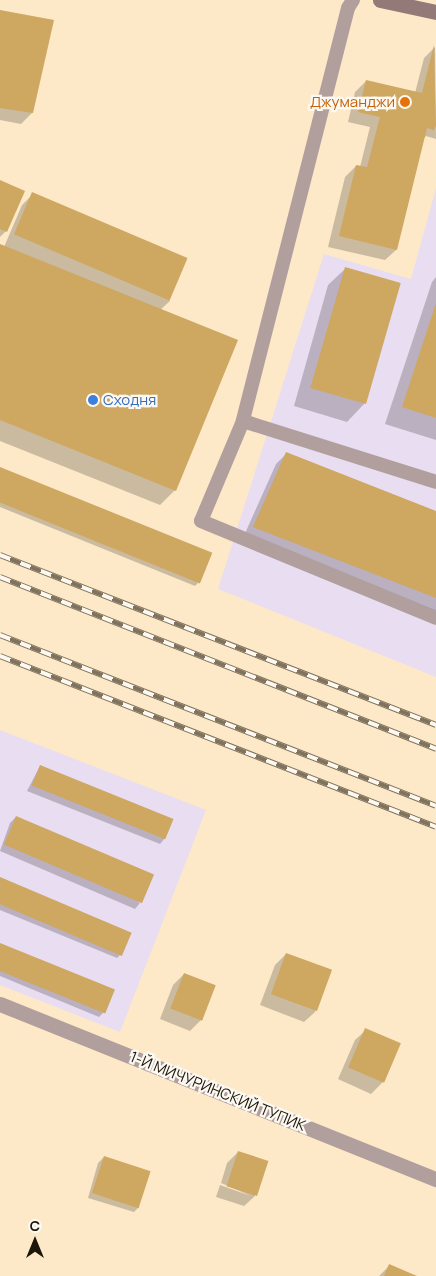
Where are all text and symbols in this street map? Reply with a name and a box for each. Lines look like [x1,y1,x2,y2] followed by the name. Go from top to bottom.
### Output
[310,93,395,111] place label: Джуманджи
[399,96,411,108] marker: Джуманджи
[103,391,156,409] place label: Сходня
[87,394,99,406] marker: Сходня
[128,1047,308,1135] street label: 1-Й МИЧУРИНСКИЙ ТУПИК
[10,1216,60,1266] north arrow
[30,1216,40,1235] text: С

